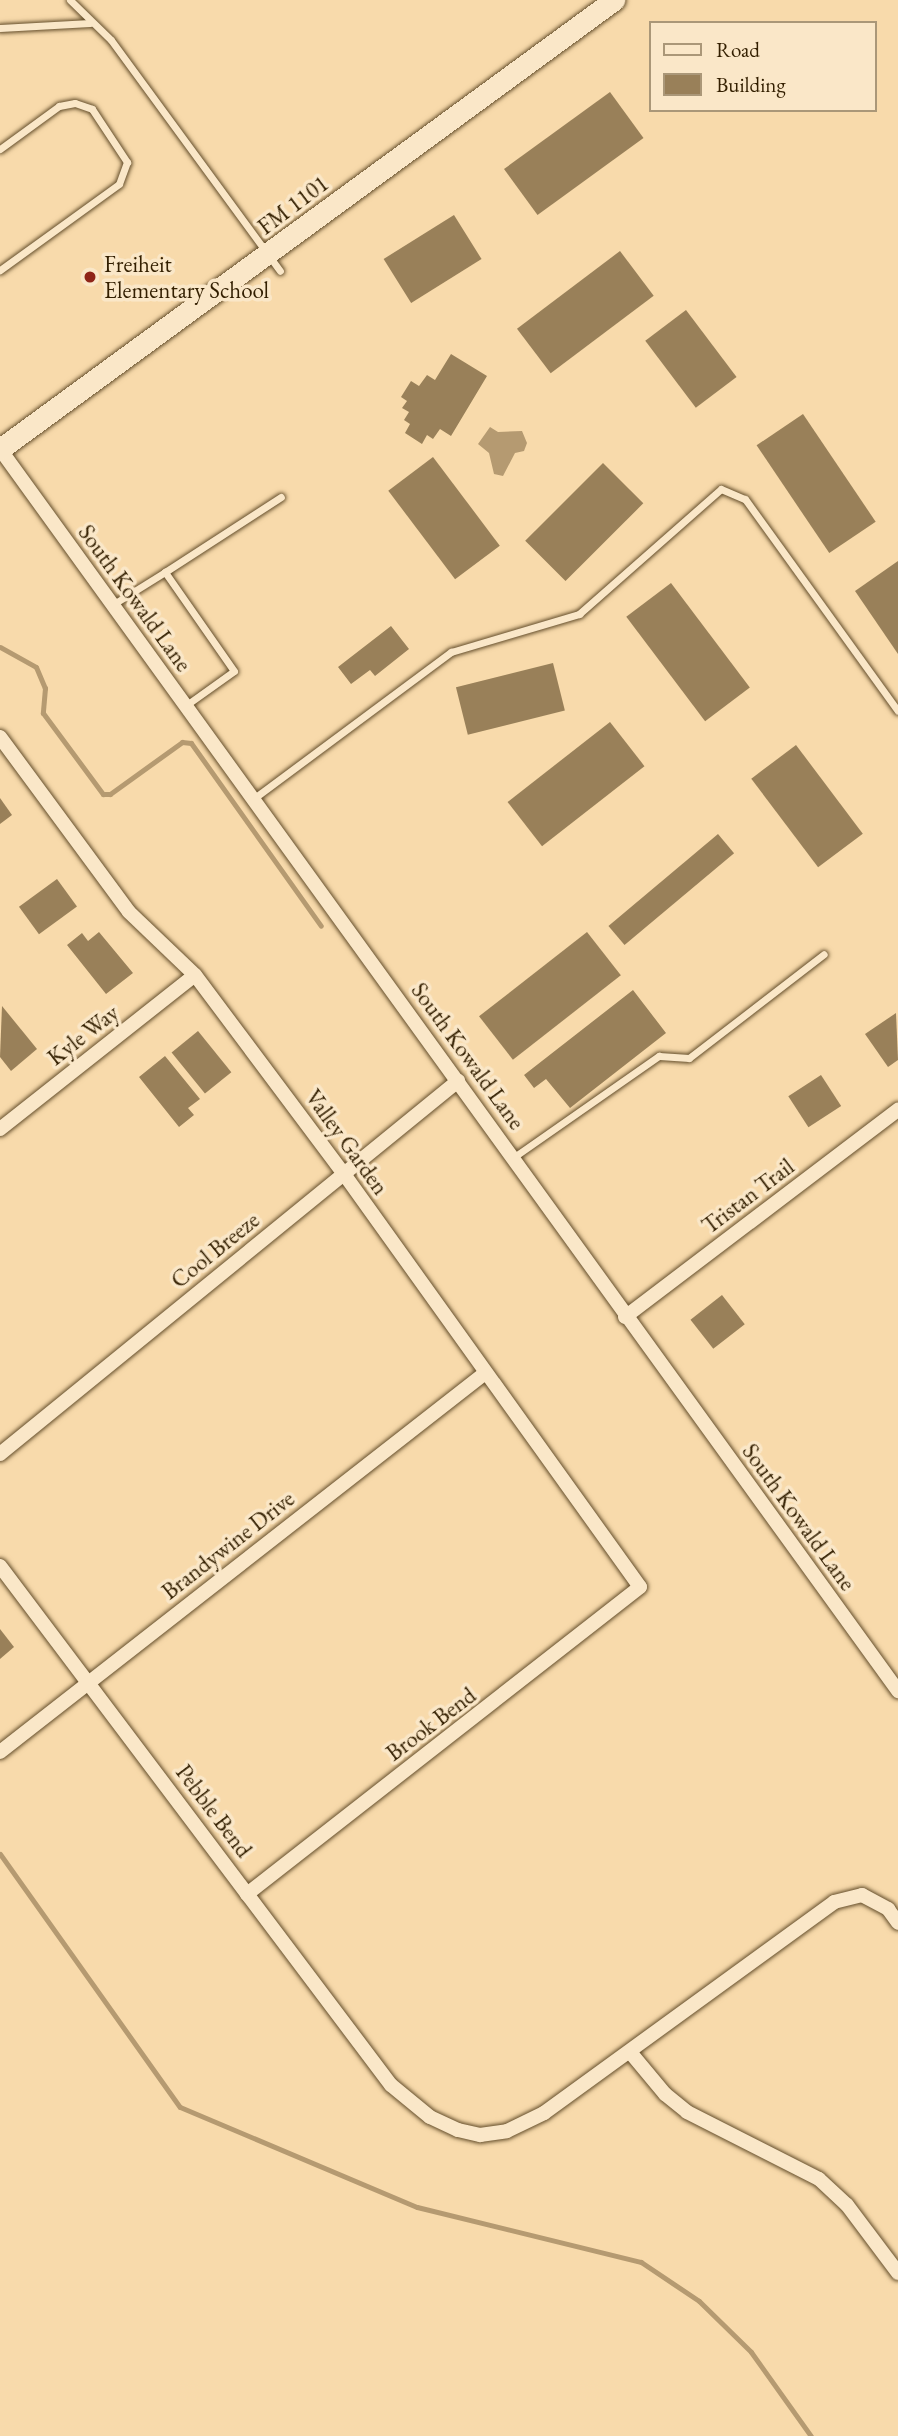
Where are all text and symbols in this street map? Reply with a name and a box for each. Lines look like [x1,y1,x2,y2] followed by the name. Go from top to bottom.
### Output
[650,21,877,112] legend
[716,36,760,63] text: Road
[716,71,786,98] text: Building
[252,170,334,240] street label: FM 1101
[104,250,269,304] place label: Freiheit Elementary School
[82,269,98,285] marker: Freiheit Elementary School
[73,519,197,677] street label: South Kowald Lane
[406,977,530,1135] street label: South Kowald Lane
[42,999,124,1071] street label: Kyle Way
[300,1084,394,1200] street label: Valley Garden
[697,1152,799,1240] street label: Tristan Trail
[165,1206,265,1294] street label: Cool Breeze
[737,1438,861,1596] street label: South Kowald Lane
[156,1485,300,1605] street label: Brandywine Drive
[381,1681,481,1767] street label: Brook Bend
[170,1759,258,1863] street label: Pebble Bend

